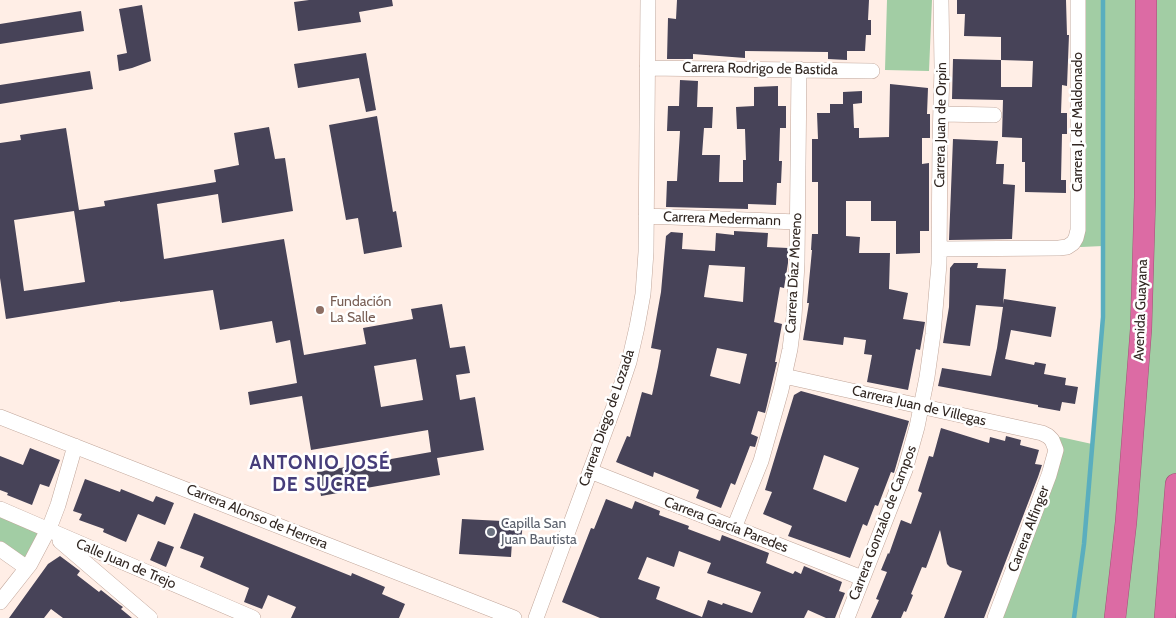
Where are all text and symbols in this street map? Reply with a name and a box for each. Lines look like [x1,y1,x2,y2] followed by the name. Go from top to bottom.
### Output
[1070,52,1086,192] street label: Carrera J. de Maldonado
[682,59,838,79] street label: Carrera Rodrigo de Bastida
[932,62,950,188] street label: Carrera Juan de Orpin
[663,209,781,229] street label: Carrera Medermann
[782,212,806,334] street label: Carrera Díaz Moreno
[1131,259,1151,361] street label: Avenida Guayana
[330,294,391,326] place label: Fundación La Salle
[314,304,326,316] marker: Fundación La Salle
[576,347,638,489] street label: Carrera Diego de Lozada
[850,382,988,430] street label: Carrera Juan de Villegas
[846,443,920,603] street label: Carrera Gonzalo de Campos
[248,452,392,496] district label: ANTONIO JOSÉ DE SUCRE
[184,481,330,553] street label: Carrera Alonso de Herrera
[1005,483,1053,575] street label: Carrera Alfinger
[662,494,790,556] street label: Carrera García Paredes
[501,516,577,548] place label: Capilla San Juan Bautista
[485,526,497,538] marker: Capilla San Juan Bautista
[73,535,179,593] street label: Calle Juan de Trejo

